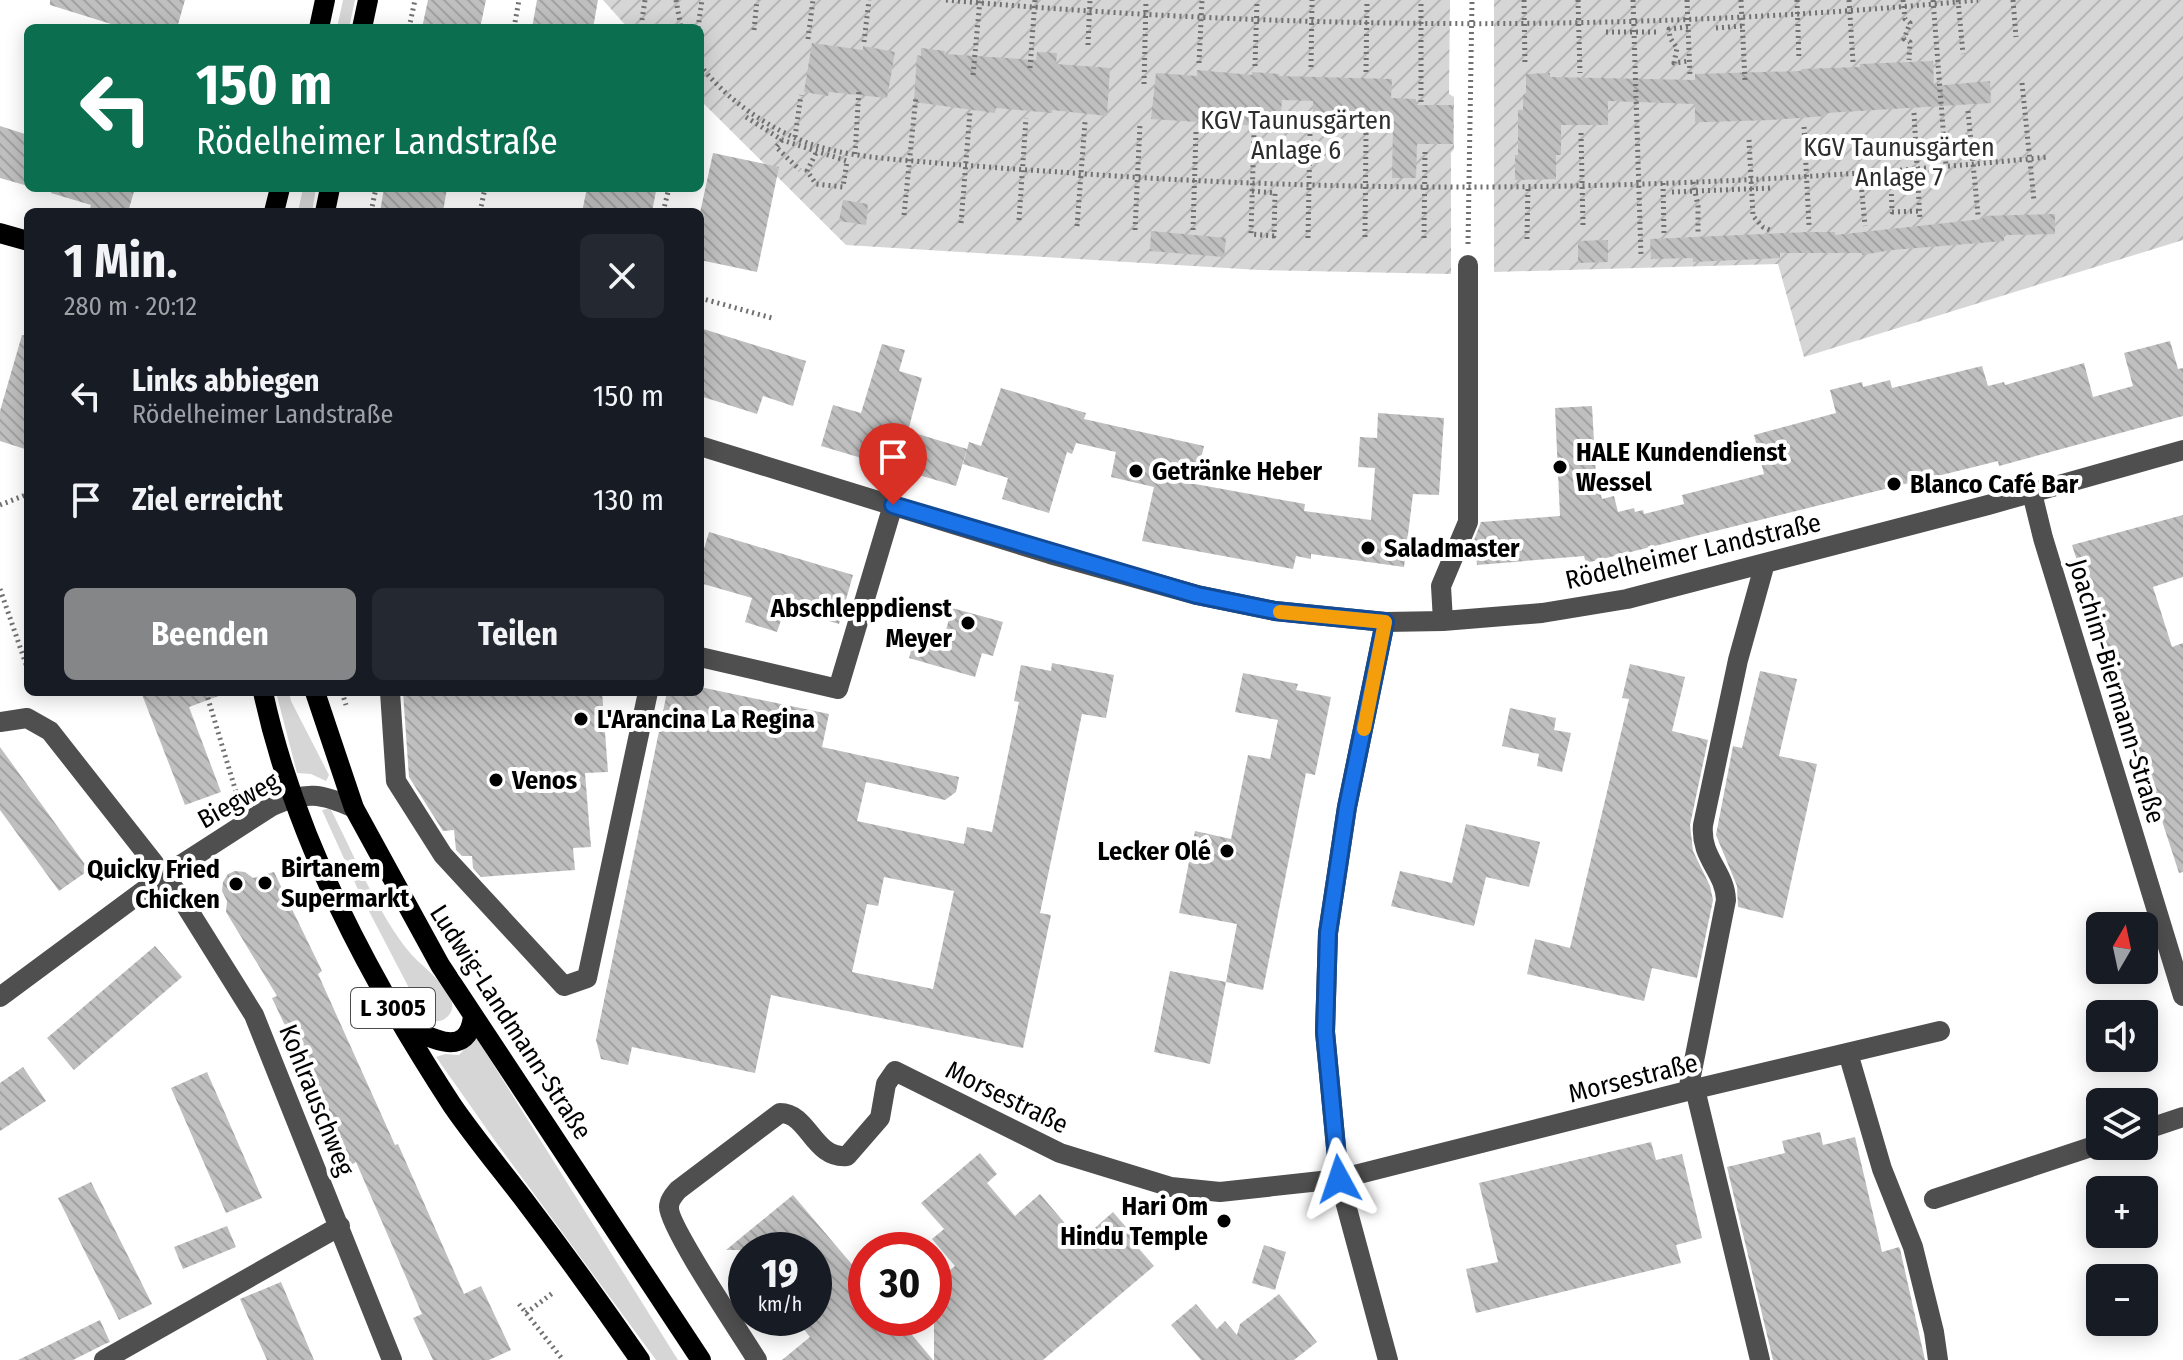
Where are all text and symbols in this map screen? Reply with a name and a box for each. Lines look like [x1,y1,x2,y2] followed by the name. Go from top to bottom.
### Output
[196,52,332,119] text: 150 m
[64,56,168,160] icon: left
[1200,105,1392,166] park label: KGV Taunusgärten Anlage 6
[196,120,558,164] text: Rödelheimer Landstraße
[1803,132,1995,193] park label: KGV Taunusgärten Anlage 7
[64,232,177,290] text: 1 Min.
[580,234,664,318] button: close
[64,291,197,322] text: 280 m · 20:12
[132,363,320,399] text: Links abbiegen
[64,374,108,418] icon: left
[593,378,664,414] text: 150 m
[132,399,393,430] text: Rödelheimer Landstraße
[859,423,927,505] pin
[871,435,915,479] icon: arrive
[1576,437,1788,498] place label: HALE Kundendienst Wessel
[1152,456,1323,487] place label: Getränke Heber
[1551,458,1569,476] marker: HALE Kundendienst Wessel
[1127,462,1145,480] marker: Getränke Heber
[1910,469,2079,500] place label: Blanco Café Bar
[1885,475,1903,493] marker: Blanco Café Bar
[64,478,108,522] icon: arrive
[132,482,283,518] text: Ziel erreicht
[593,482,664,518] text: 130 m
[1562,507,1824,596] street label: Rödelheimer Landstraße
[1384,533,1520,564] place label: Saladmaster
[1359,539,1377,557] marker: Saladmaster
[2062,555,2172,827] street label: Joachim-Biermann-Straße
[64,588,356,680] button: Beenden
[372,588,664,680] button: Teilen
[770,593,953,654] place label: Abschleppdienst Meyer
[959,614,977,632] marker: Abschleppdienst Meyer
[597,704,815,735] place label: L'Arancina La Regina
[572,710,590,728] marker: L'Arancina La Regina
[192,765,285,835] street label: Biegweg
[511,765,577,796] place label: Venos
[487,771,505,789] marker: Venos
[1097,836,1211,867] place label: Lecker Olé
[1218,842,1236,860] marker: Lecker Olé
[281,853,410,914] place label: Birtanem Supermarkt
[87,854,220,915] place label: Quicky Fried Chicken
[256,874,274,892] marker: Birtanem Supermarkt
[227,875,245,893] marker: Quicky Fried Chicken
[423,899,598,1145] street label: Ludwig-Landmann-Straße
[2086,912,2158,984] north arrow
[2086,912,2158,1336] map controls
[351,988,435,1028] road number: L 3005
[2086,1000,2158,1072] button: sound
[272,1020,361,1181] street label: Kohlrauschweg
[1565,1047,1701,1110] street label: Morsestraße
[941,1055,1073,1140] street label: Morsestraße
[2086,1088,2158,1160] button: layers
[1297,1137,1381,1221] position arrow
[2086,1176,2158,1248] button: +
[1060,1191,1208,1252] place label: Hari Om Hindu Temple
[1215,1212,1233,1230] marker: Hari Om Hindu Temple
[848,1232,952,1336] speed limit sign: 30
[761,1250,799,1298] text: 19
[2086,1264,2158,1336] button: −
[758,1292,802,1316] text: km/h

